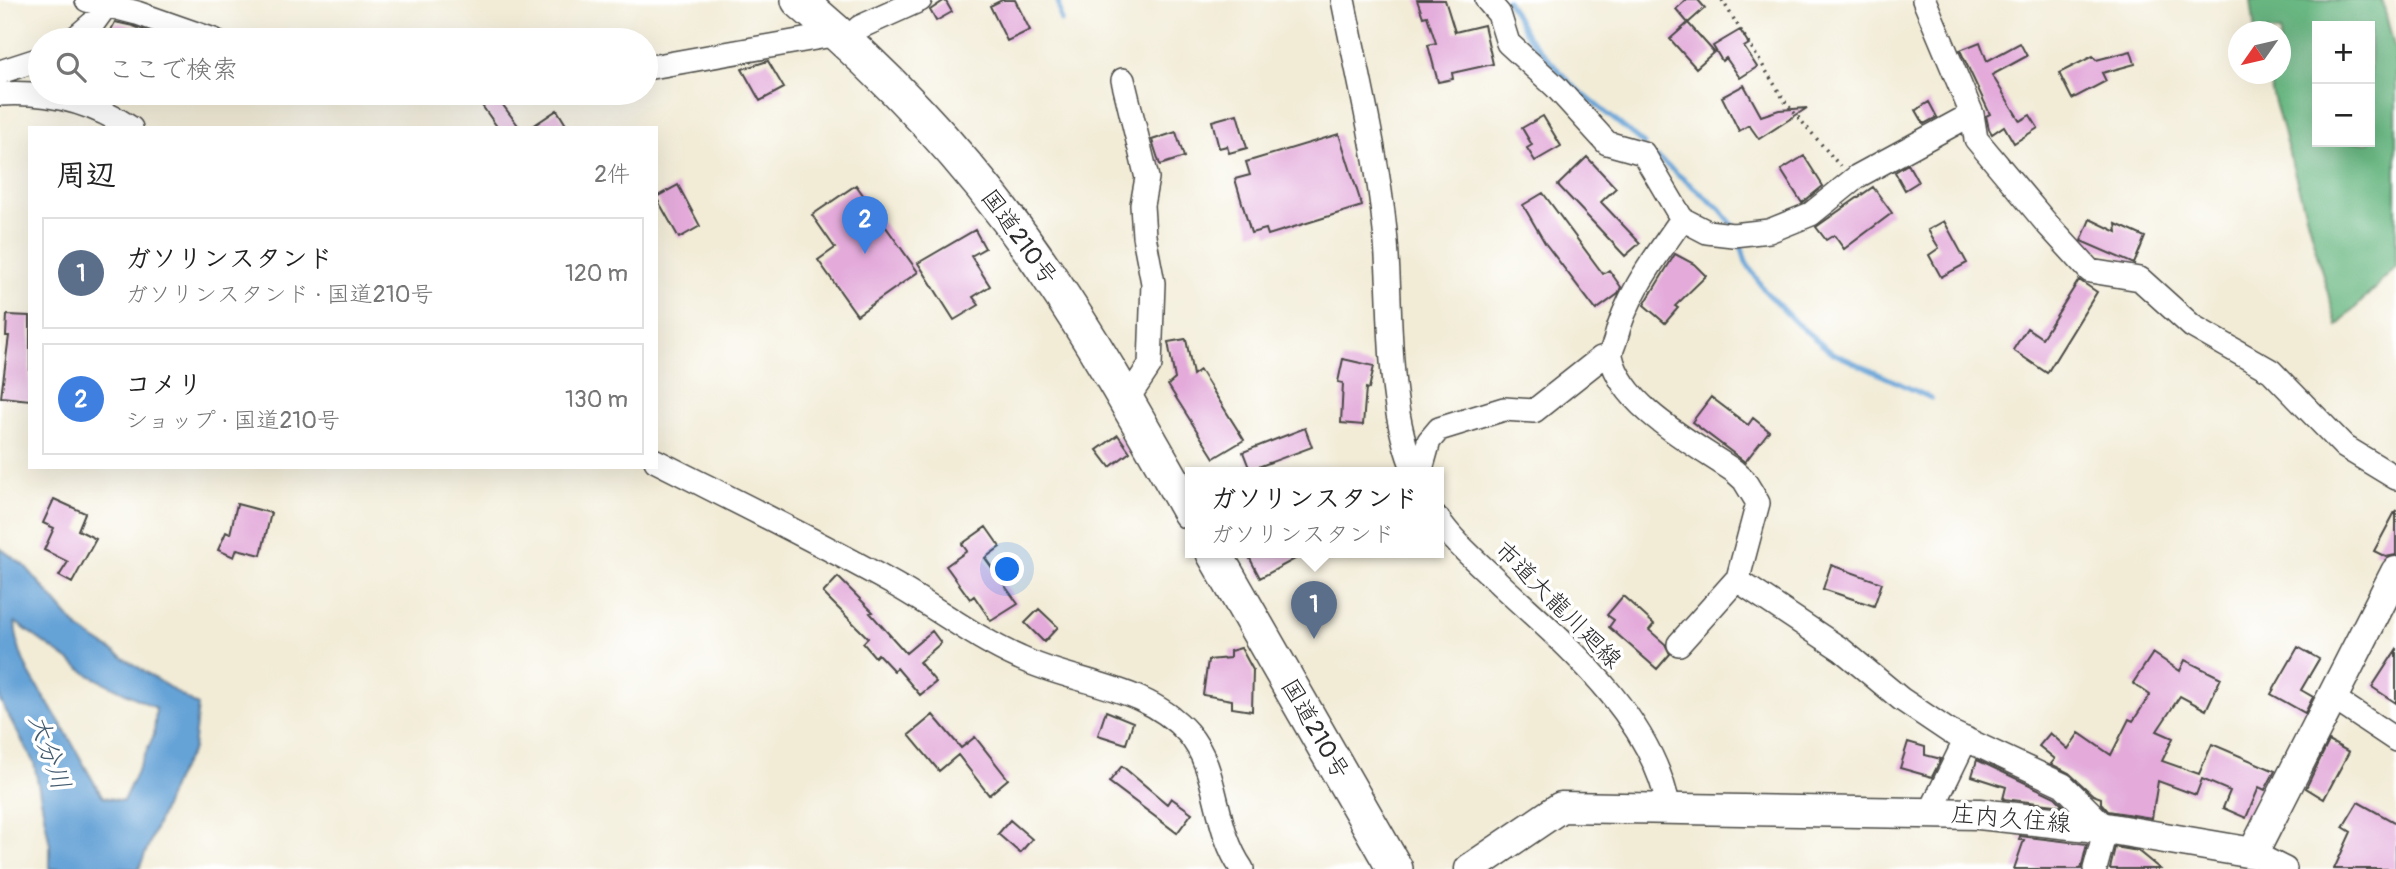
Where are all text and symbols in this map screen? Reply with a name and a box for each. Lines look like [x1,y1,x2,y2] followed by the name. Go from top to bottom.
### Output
[2228,21,2291,84] north arrow
[2312,21,2375,147] map controls
[2312,21,2375,84] button: +
[28,28,658,105] search box
[52,48,90,86] icon: search
[108,54,238,86] text: ここで検索
[2312,84,2375,147] button: −
[56,157,116,194] text: 周辺
[594,160,630,189] text: 2件
[975,183,1063,291] street label: 国道210号
[842,196,888,254] pin: 2
[125,243,334,275] text: ガソリンスタンド
[77,259,86,288] text: 1
[565,259,628,288] text: 120 m
[125,280,433,309] text: ガソリンスタンド · 国道210号
[125,369,203,401] text: コメリ
[75,385,87,414] text: 2
[565,385,628,414] text: 130 m
[125,406,340,435] text: ショップ · 国道210号
[1185,467,1444,558] popup
[1210,483,1419,515] text: ガソリンスタンド
[1210,520,1395,549] text: ガソリンスタンド
[1488,535,1628,675] street label: 市道大龍川廻線
[990,552,1024,586] your location
[1291,581,1337,639] pin: 1
[1275,674,1355,784] street label: 国道210号
[21,710,77,794] water label: 大分川
[1950,799,2072,839] street label: 庄内久住線

